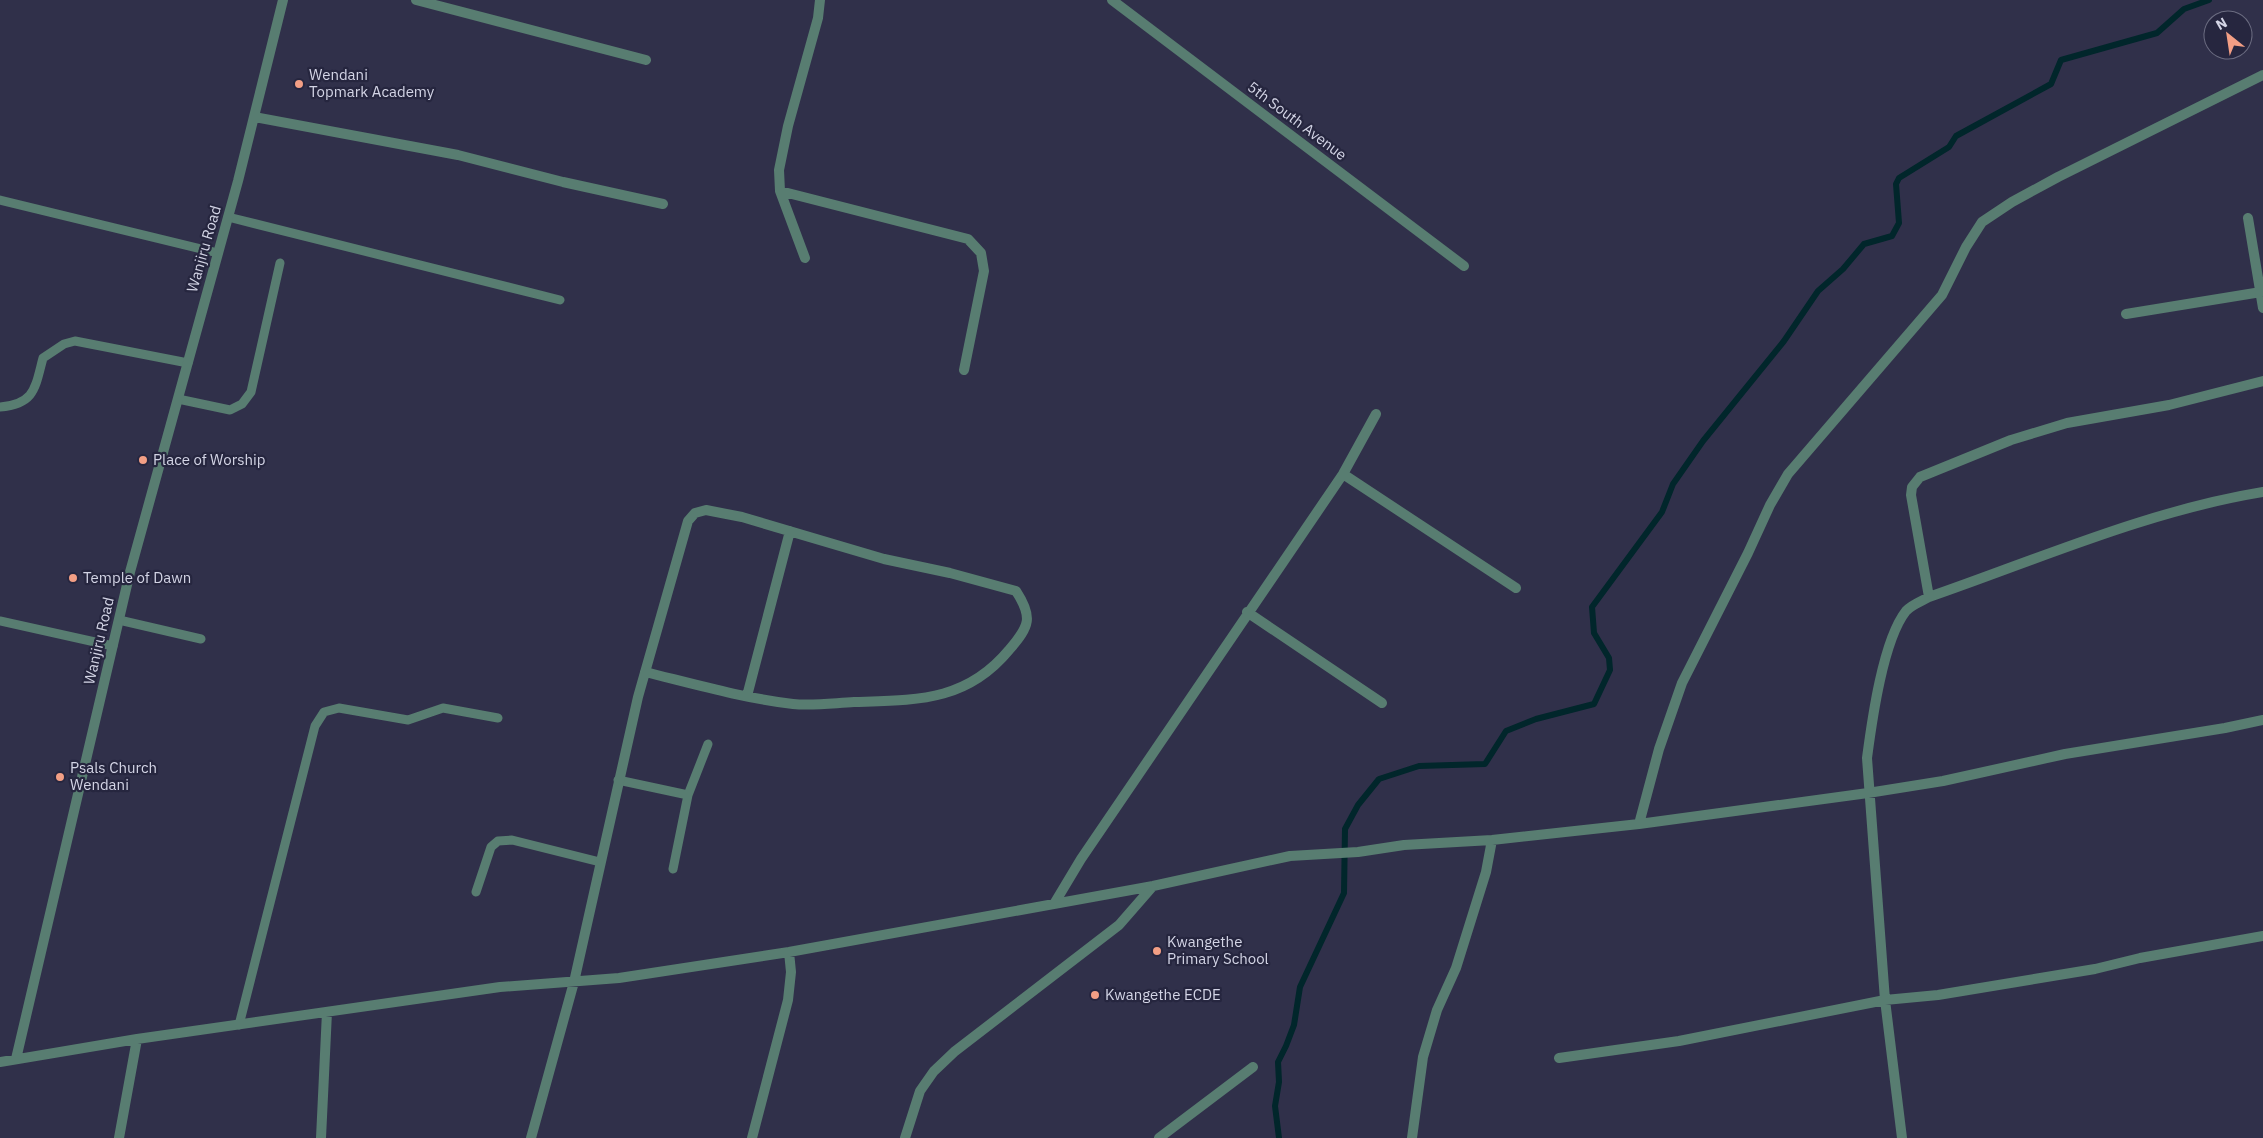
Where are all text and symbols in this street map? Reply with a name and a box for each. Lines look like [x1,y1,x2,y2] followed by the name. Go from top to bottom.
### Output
[2203,10,2253,60] north arrow
[2213,13,2230,34] text: N
[309,65,435,101] place label: Wendani Topmark Academy
[1244,77,1351,164] street label: 5th South Avenue
[293,78,305,90] marker: Wendani Topmark Academy
[182,203,225,294] street label: Wanjiru Road
[153,450,265,469] place label: Place of Worship
[137,454,149,466] marker: Place of Worship
[83,568,191,587] place label: Temple of Dawn
[67,572,79,584] marker: Temple of Dawn
[79,595,118,687] street label: Wanjiru Road
[70,758,157,794] place label: Psals Church Wendani
[54,771,66,783] marker: Psals Church Wendani
[1167,932,1269,968] place label: Kwangethe Primary School
[1151,945,1163,957] marker: Kwangethe Primary School
[1105,985,1221,1004] place label: Kwangethe ECDE
[1089,989,1101,1001] marker: Kwangethe ECDE

